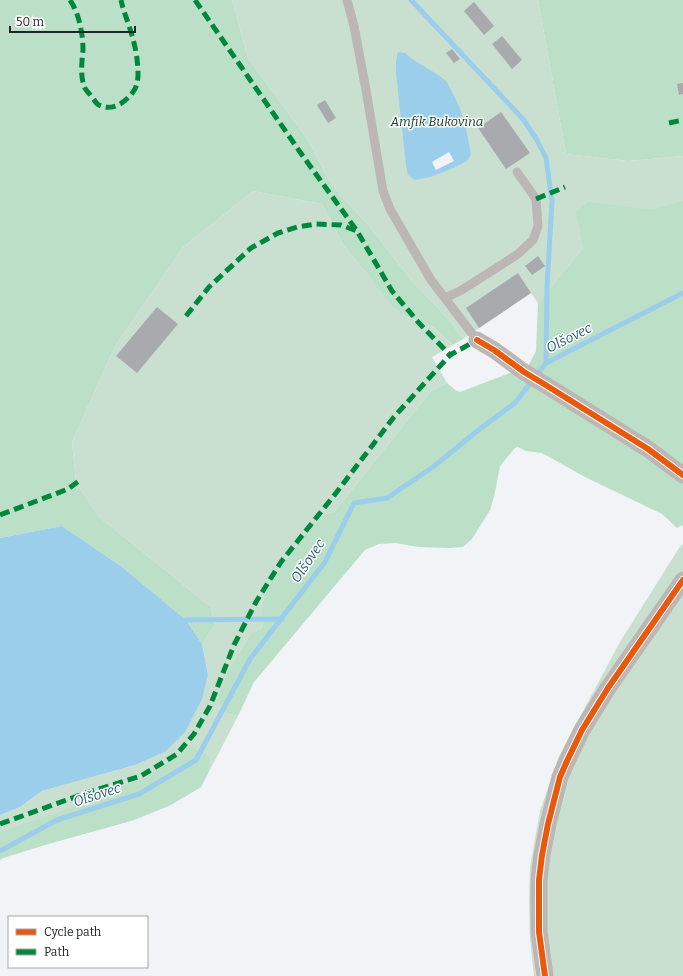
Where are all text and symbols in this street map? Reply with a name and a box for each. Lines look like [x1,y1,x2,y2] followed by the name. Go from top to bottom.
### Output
[10,8,135,34] scale bar
[16,15,45,29] text: 50 m
[390,114,483,129] park label: Amfík Bukovina
[543,319,595,357] water label: Olšovec
[287,536,329,586] water label: Olšovec
[71,779,123,811] water label: Olšovec
[8,916,148,968] legend
[44,925,102,939] text: Cycle path
[44,945,70,959] text: Path

